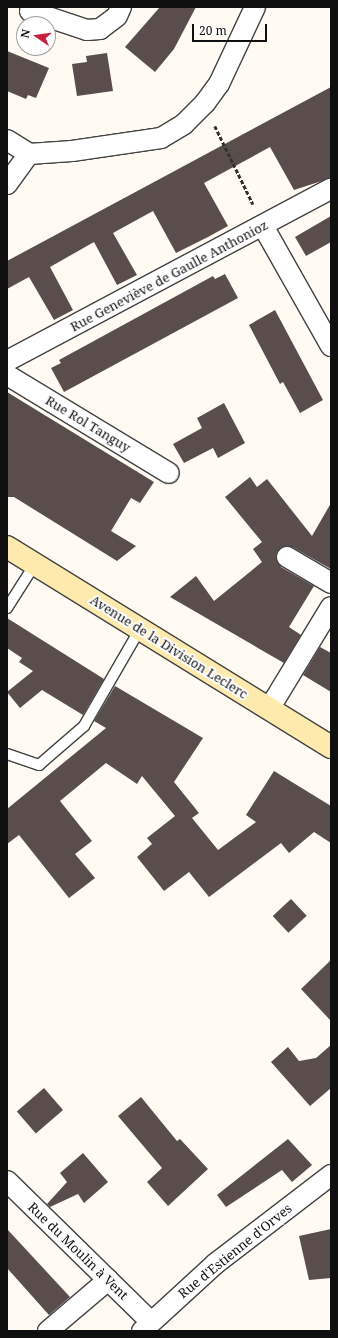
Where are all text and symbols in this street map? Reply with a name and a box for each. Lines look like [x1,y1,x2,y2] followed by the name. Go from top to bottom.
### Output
[16,16,56,56] north arrow
[194,16,269,42] scale bar
[199,22,227,39] text: 20 m
[17,28,33,39] text: N
[68,217,270,335] street label: Rue Geneviève de Gaulle Anthonioz
[43,392,133,456] street label: Rue Rol Tanguy
[88,592,250,702] street label: Avenue de la Division Leclerc
[25,1199,131,1303] street label: Rue du Moulin à Vent
[175,1200,295,1302] street label: Rue d'Estienne d'Orves

